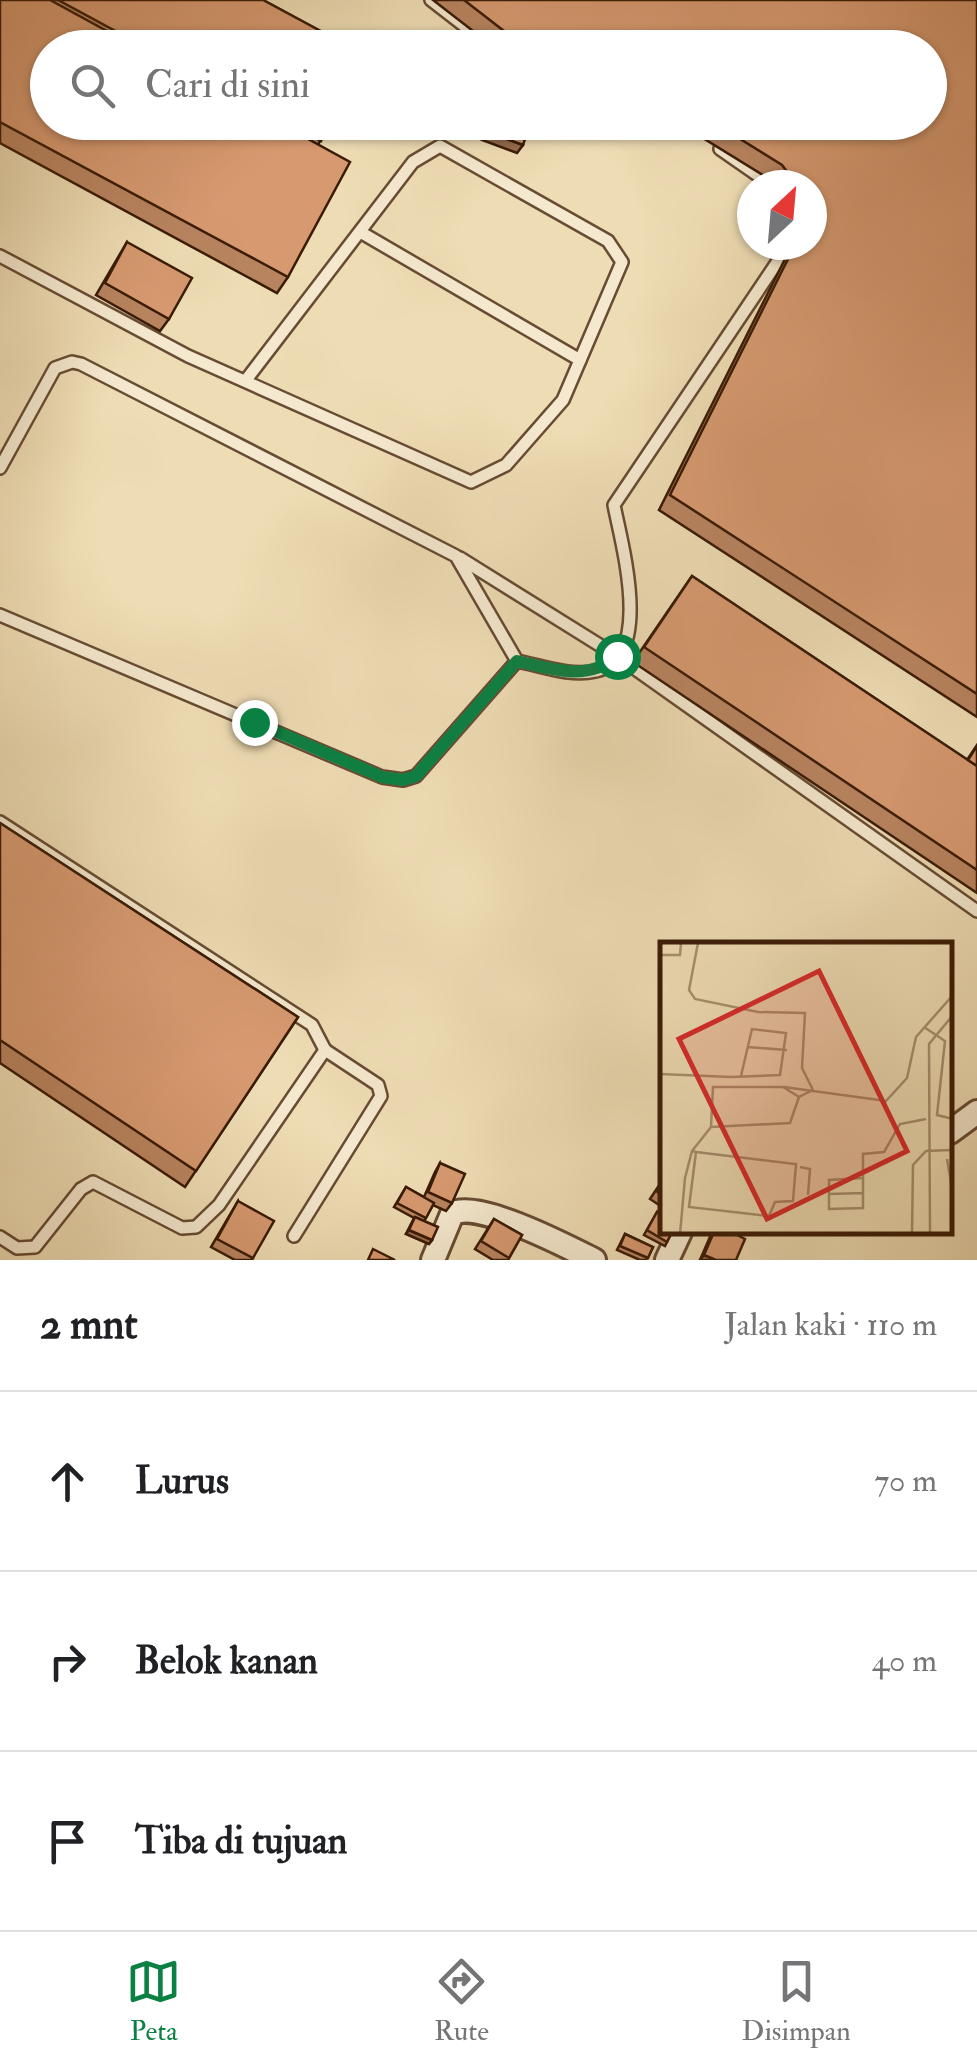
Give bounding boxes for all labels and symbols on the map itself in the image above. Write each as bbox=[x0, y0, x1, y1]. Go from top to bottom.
north arrow bbox=[737, 170, 827, 260]
route start bbox=[595, 634, 641, 680]
route end bbox=[232, 700, 278, 746]
inset map bbox=[660, 942, 952, 1235]

